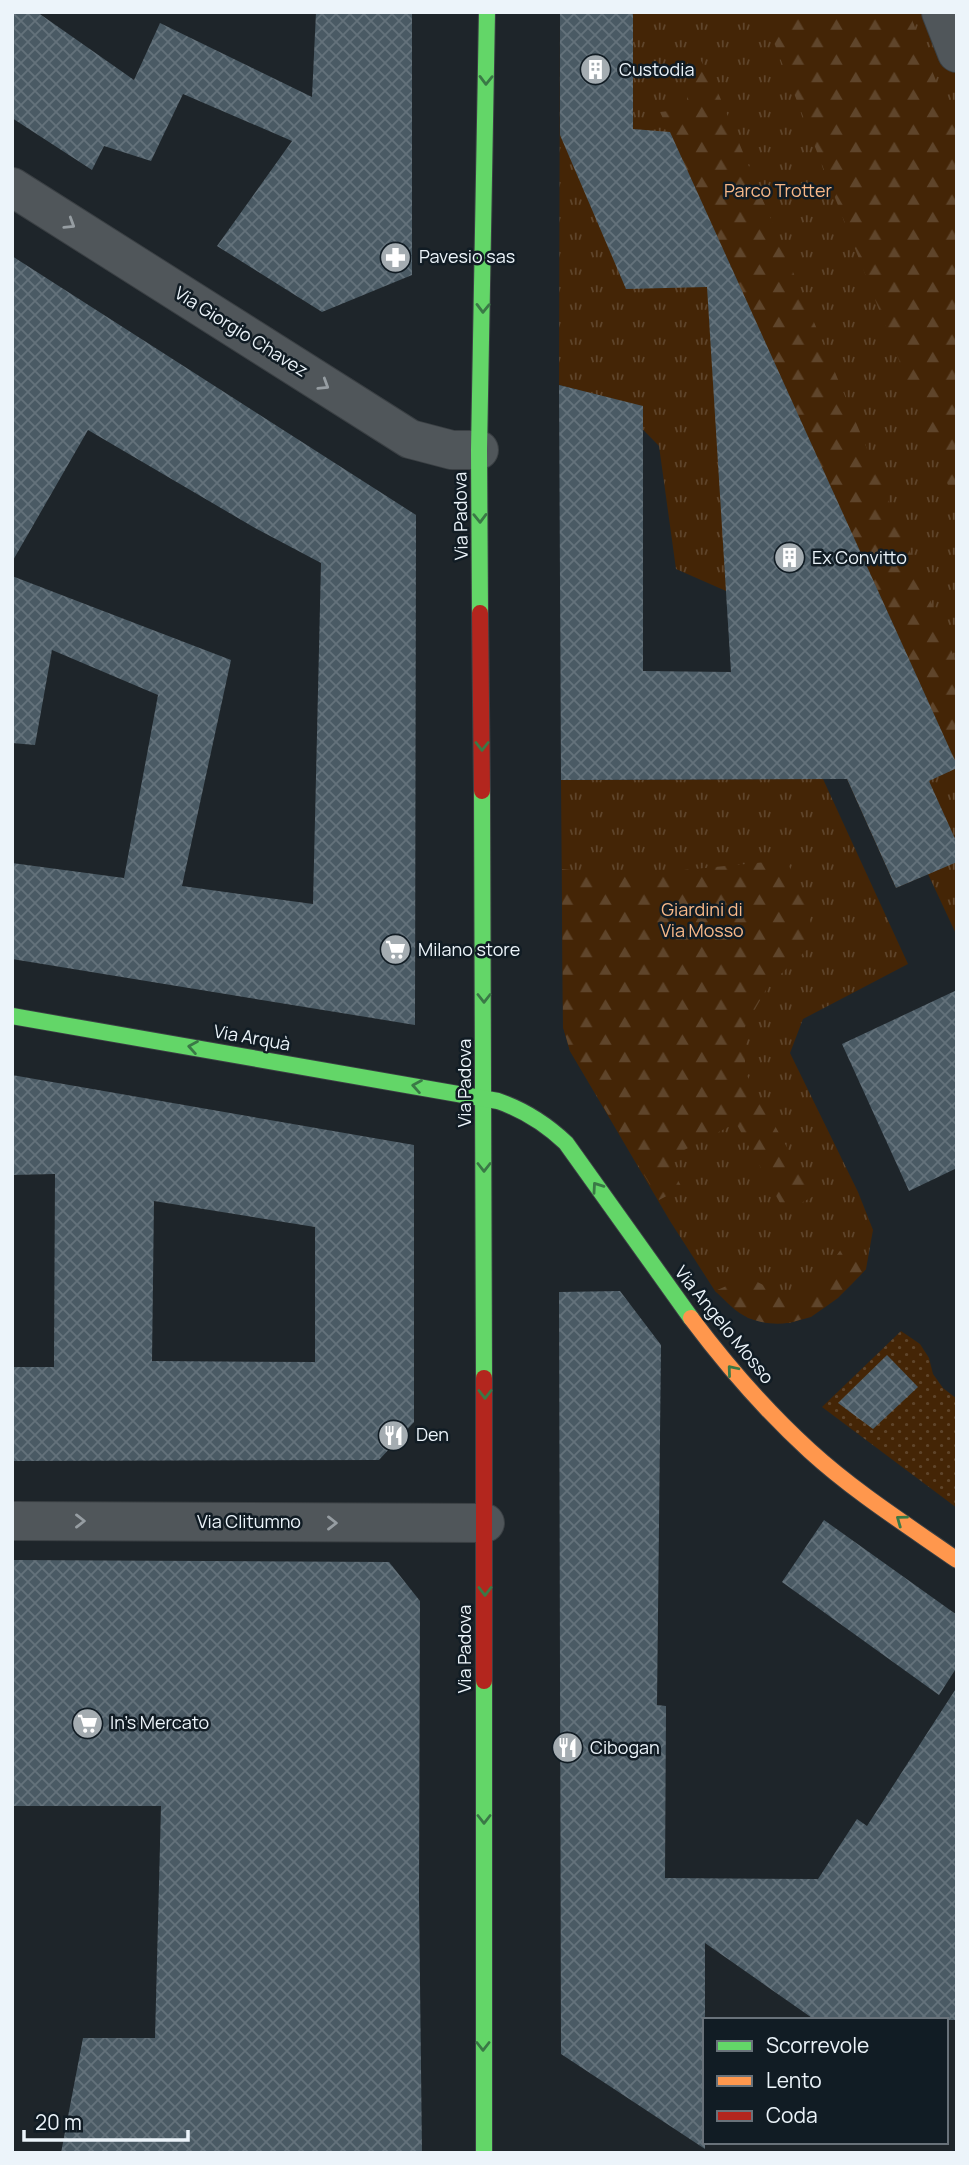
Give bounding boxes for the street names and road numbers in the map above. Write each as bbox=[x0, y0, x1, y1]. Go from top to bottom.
street label: Via Giorgio Chavez bbox=[170, 280, 313, 382]
street label: Via Padova bbox=[447, 472, 473, 560]
street label: Via Arquà bbox=[212, 1018, 292, 1056]
street label: Via Padova bbox=[452, 1039, 476, 1127]
street label: Via Angelo Mosso bbox=[670, 1260, 780, 1388]
street label: Via Clitumno bbox=[197, 1509, 301, 1533]
street label: Via Padova bbox=[452, 1605, 476, 1693]

